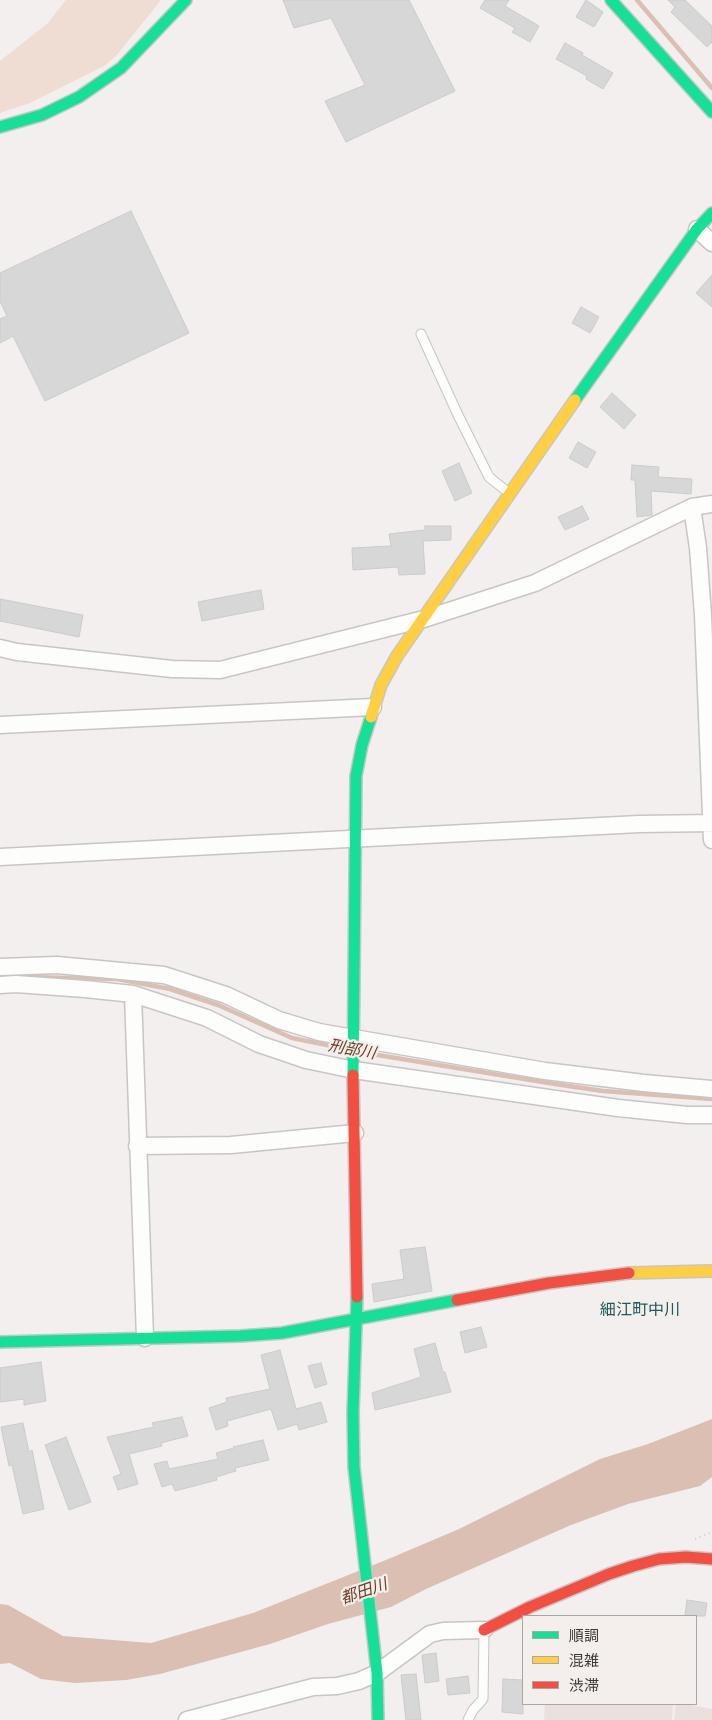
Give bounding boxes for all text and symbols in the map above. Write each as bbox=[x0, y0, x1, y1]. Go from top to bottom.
water label: 刑部川 bbox=[327, 1036, 377, 1064]
district label: 細江町中川 bbox=[600, 1301, 680, 1321]
water label: 都田川 bbox=[338, 1575, 390, 1609]
legend bbox=[522, 1615, 697, 1705]
text: 順調 bbox=[569, 1627, 599, 1644]
text: 混雑 bbox=[569, 1652, 599, 1669]
text: 渋滞 bbox=[569, 1677, 599, 1694]

